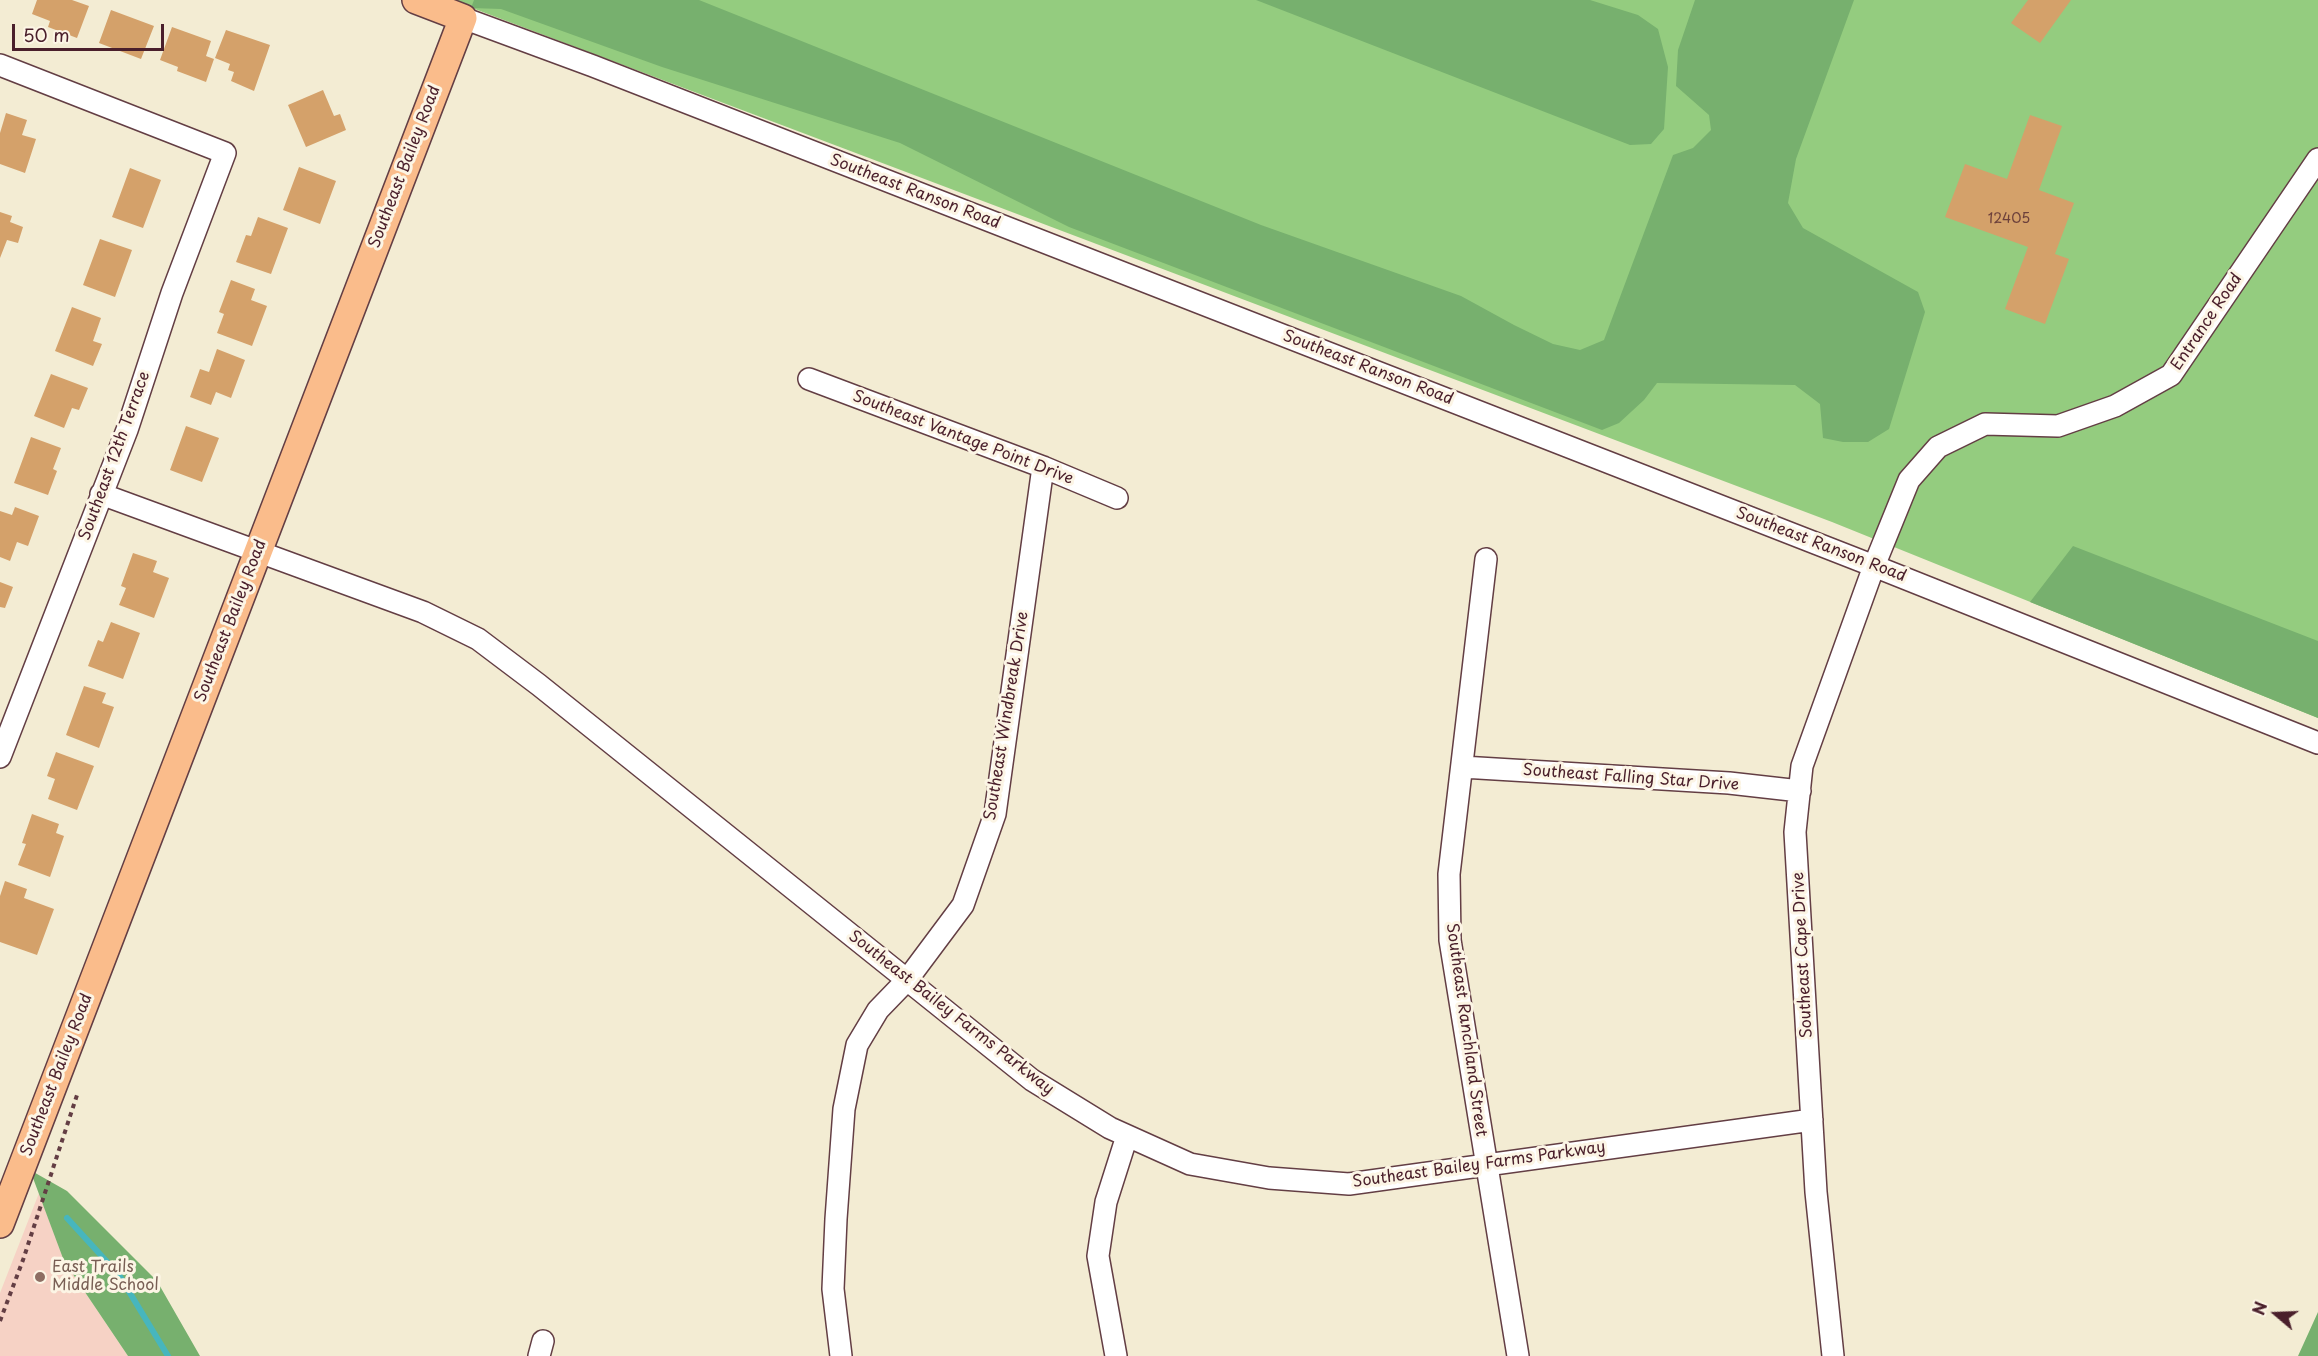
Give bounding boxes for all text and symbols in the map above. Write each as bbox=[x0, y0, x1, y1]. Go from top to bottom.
scale bar bbox=[15, 12, 166, 50]
text: 50 m bbox=[23, 21, 70, 48]
street label: Southeast Bailey Road bbox=[365, 83, 445, 251]
street label: Southeast Ranson Road bbox=[827, 151, 1003, 233]
house number: 12405 bbox=[1988, 211, 2030, 227]
street label: Entrance Road bbox=[2167, 270, 2247, 374]
street label: Southeast Ranson Road bbox=[1280, 327, 1456, 409]
street label: Southeast 12th Terrace bbox=[75, 369, 155, 543]
street label: Southeast Vantage Point Drive bbox=[850, 387, 1076, 489]
street label: Southeast Ranson Road bbox=[1733, 504, 1909, 586]
street label: Southeast Bailey Road bbox=[191, 537, 271, 705]
street label: Southeast Windbreak Drive bbox=[981, 610, 1033, 822]
street label: Southeast Falling Star Drive bbox=[1522, 761, 1740, 795]
street label: Southeast Cape Drive bbox=[1789, 871, 1817, 1039]
street label: Southeast Ranchland Street bbox=[1442, 922, 1490, 1138]
street label: Southeast Bailey Farms Parkway bbox=[845, 927, 1057, 1099]
street label: Southeast Bailey Road bbox=[17, 991, 97, 1159]
street label: Southeast Bailey Farms Parkway bbox=[1351, 1138, 1607, 1192]
place label: East Trails Middle School bbox=[52, 1258, 159, 1296]
marker: East Trails Middle School bbox=[33, 1270, 47, 1284]
north arrow bbox=[2246, 1284, 2306, 1344]
text: N bbox=[2246, 1298, 2272, 1318]

